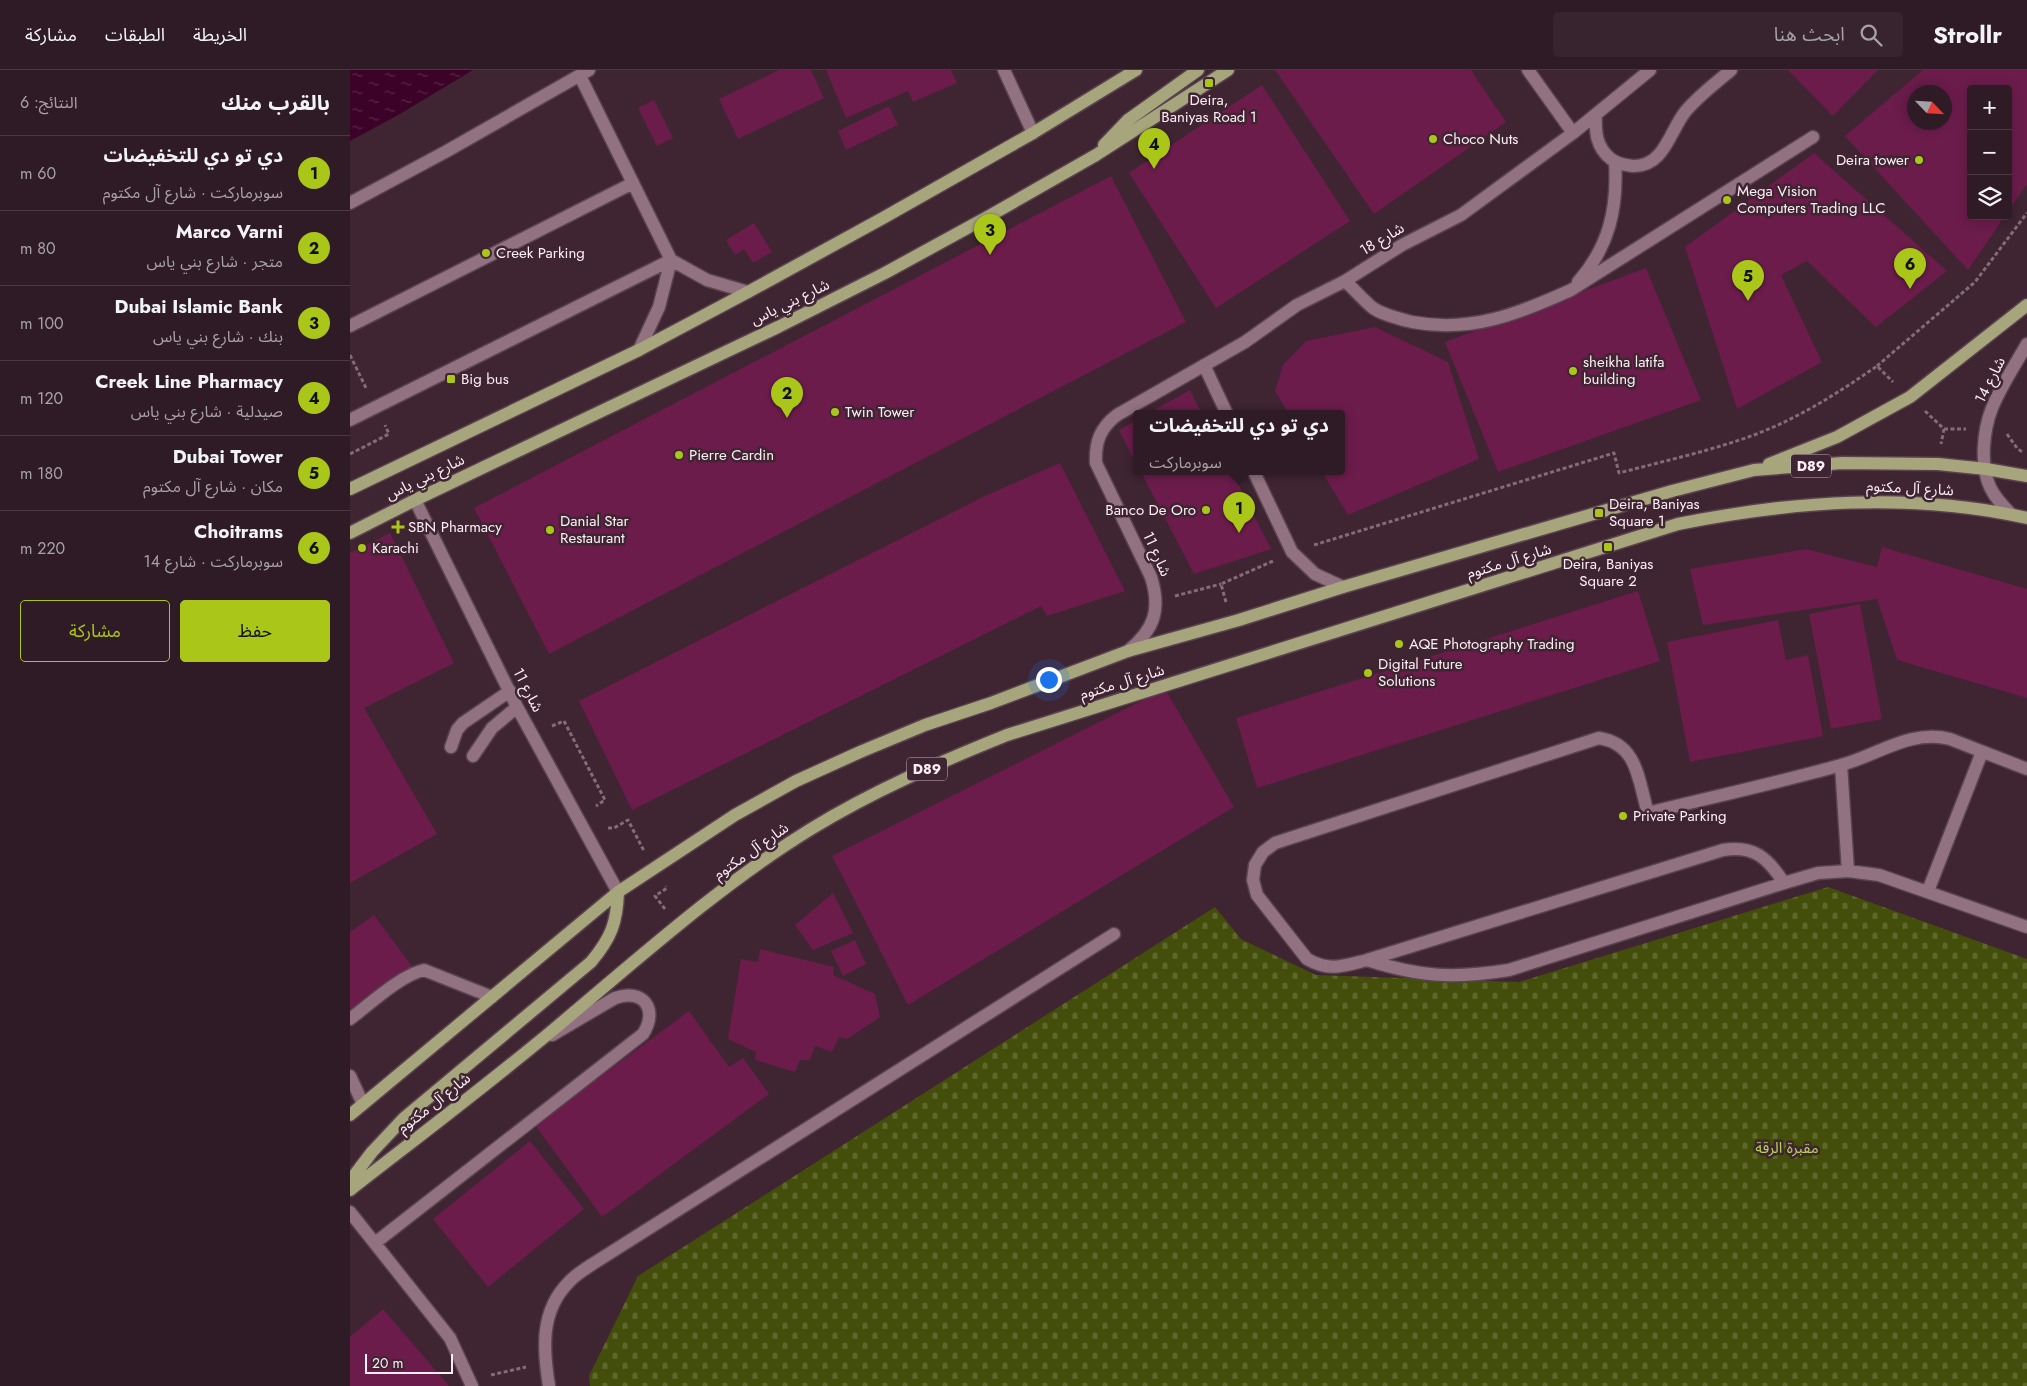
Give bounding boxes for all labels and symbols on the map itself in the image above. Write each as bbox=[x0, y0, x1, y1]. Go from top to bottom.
marker: Deira, Baniyas Road 1 bbox=[1203, 77, 1215, 89]
north arrow bbox=[1907, 85, 1952, 130]
place label: Deira, Baniyas Road 1 bbox=[1161, 89, 1257, 128]
pin: 4 bbox=[1138, 128, 1170, 169]
place label: Choco Nuts bbox=[1443, 128, 1518, 150]
marker: Choco Nuts bbox=[1427, 133, 1439, 145]
place label: Deira tower bbox=[1836, 149, 1910, 171]
marker: Deira tower bbox=[1913, 154, 1925, 166]
place label: Mega Vision Computers Trading LLC bbox=[1737, 180, 1885, 219]
marker: Mega Vision Computers Trading LLC bbox=[1721, 194, 1733, 206]
pin: 3 bbox=[974, 214, 1006, 255]
street label: شارع 18 bbox=[1355, 217, 1409, 262]
place label: Creek Parking bbox=[496, 242, 585, 264]
marker: Creek Parking bbox=[480, 247, 492, 259]
pin: 6 bbox=[1894, 248, 1926, 289]
pin: 5 bbox=[1732, 260, 1764, 301]
street label: شارع بني ياس bbox=[747, 273, 834, 332]
place label: sheikha latifa building bbox=[1583, 351, 1664, 390]
street label: شارع 14 bbox=[1969, 353, 2012, 407]
marker: sheikha latifa building bbox=[1567, 365, 1579, 377]
place label: Big bus bbox=[461, 368, 509, 390]
marker: Big bus bbox=[445, 373, 457, 385]
pin: 2 bbox=[771, 377, 803, 418]
place label: Twin Tower bbox=[845, 401, 915, 423]
marker: Twin Tower bbox=[829, 406, 841, 418]
place label: Pierre Cardin bbox=[689, 444, 774, 466]
street label: شارع بني ياس bbox=[382, 448, 469, 507]
marker: Pierre Cardin bbox=[673, 449, 685, 461]
road number: D89 bbox=[1791, 454, 1831, 478]
street label: شارع آل مكتوم bbox=[1866, 475, 1955, 502]
pin: 1 bbox=[1223, 492, 1255, 533]
place label: Deira, Baniyas Square 1 bbox=[1609, 493, 1700, 532]
place label: Banco De Oro bbox=[1105, 499, 1196, 521]
marker: Banco De Oro bbox=[1200, 504, 1212, 516]
marker: Deira, Baniyas Square 1 bbox=[1593, 507, 1605, 519]
place label: Danial Star Restaurant bbox=[560, 510, 629, 549]
place label: SBN Pharmacy bbox=[408, 516, 502, 538]
marker: SBN Pharmacy bbox=[392, 521, 404, 533]
marker: Danial Star Restaurant bbox=[544, 524, 556, 536]
street label: شارع 11 bbox=[1136, 528, 1177, 581]
place label: Karachi bbox=[372, 537, 419, 559]
street label: شارع آل مكتوم bbox=[1464, 538, 1555, 585]
marker: Deira, Baniyas Square 2 bbox=[1602, 541, 1614, 553]
marker: Karachi bbox=[356, 542, 368, 554]
place label: Deira, Baniyas Square 2 bbox=[1563, 553, 1653, 592]
place label: AQE Photography Trading bbox=[1409, 633, 1575, 655]
marker: AQE Photography Trading bbox=[1393, 638, 1405, 650]
place label: Digital Future Solutions bbox=[1378, 653, 1463, 692]
street label: شارع آل مكتوم bbox=[1077, 659, 1168, 706]
street label: شارع 11 bbox=[507, 664, 549, 717]
your location bbox=[1036, 667, 1062, 693]
marker: Digital Future Solutions bbox=[1362, 667, 1374, 679]
road number: D89 bbox=[907, 758, 947, 781]
place label: Private Parking bbox=[1633, 805, 1727, 827]
marker: Private Parking bbox=[1617, 810, 1629, 822]
street label: شارع آل مكتوم bbox=[709, 817, 794, 886]
street label: شارع آل مكتوم bbox=[393, 1067, 476, 1139]
park label: مقبرة الرقة bbox=[1755, 1137, 1819, 1159]
scale bar bbox=[365, 1351, 452, 1374]

